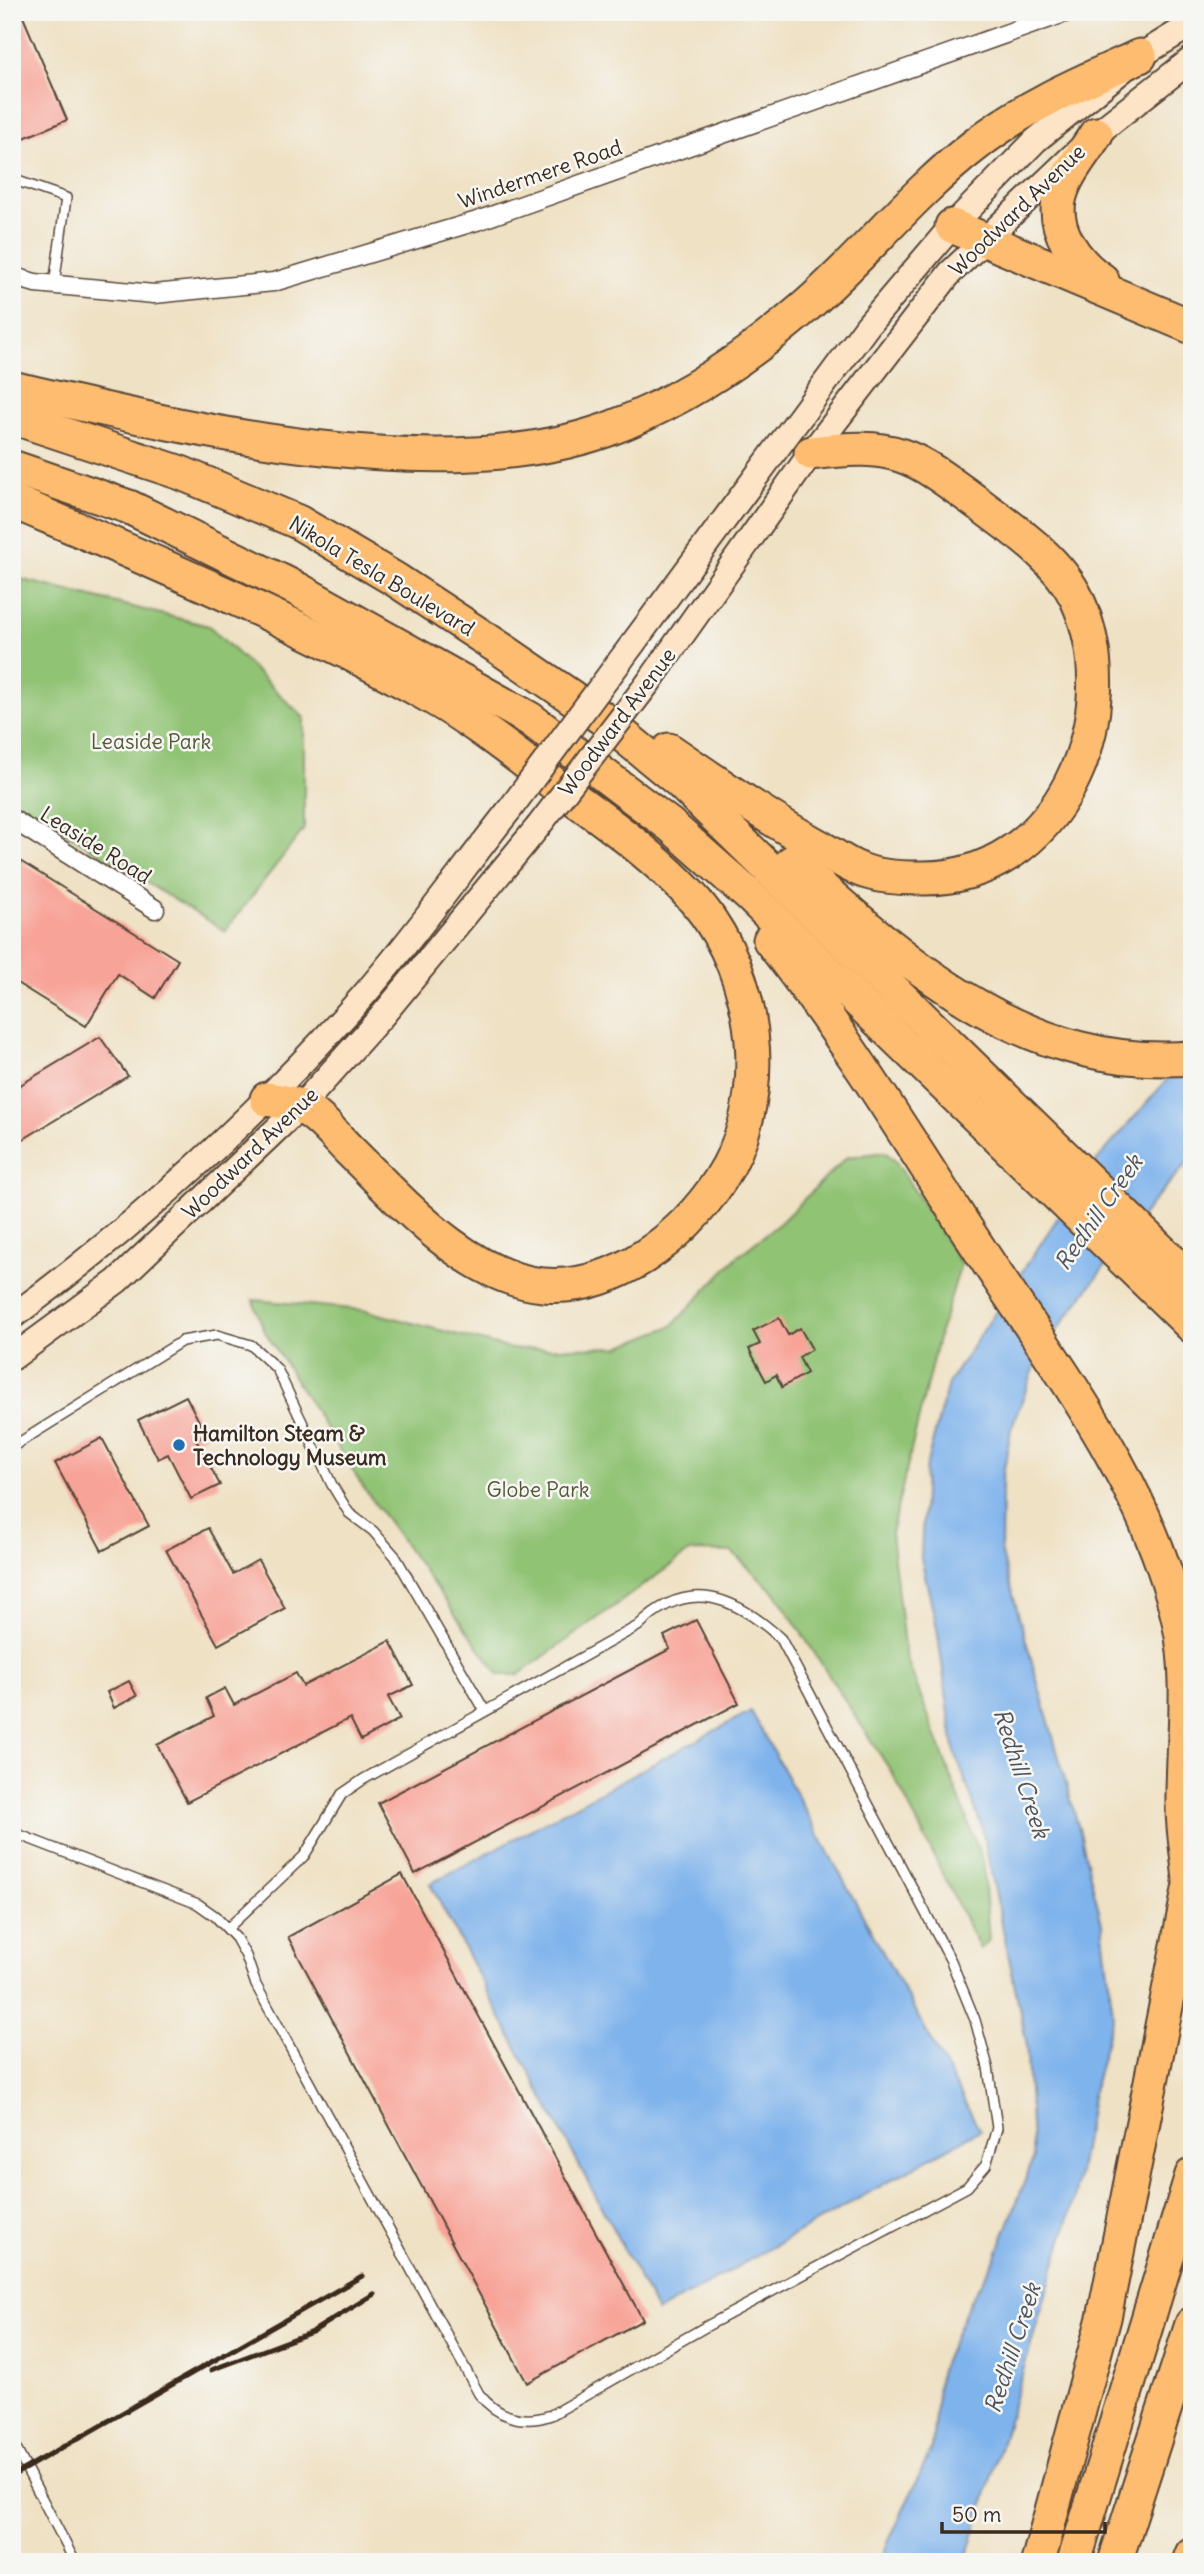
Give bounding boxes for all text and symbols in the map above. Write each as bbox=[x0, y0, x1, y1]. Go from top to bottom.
street label: Windermere Road bbox=[455, 133, 625, 215]
street label: Woodward Avenue bbox=[943, 138, 1091, 282]
street label: Nikola Tesla Boulevard bbox=[284, 510, 480, 642]
street label: Woodward Avenue bbox=[552, 642, 682, 802]
park label: Leaside Park bbox=[91, 728, 211, 755]
street label: Leaside Road bbox=[35, 800, 157, 890]
street label: Woodward Avenue bbox=[176, 1081, 324, 1225]
water label: Redhill Creek bbox=[1048, 1148, 1149, 1275]
place label: Hamilton Steam & Technology Museum bbox=[193, 1420, 387, 1471]
marker: Hamilton Steam & Technology Museum bbox=[171, 1437, 187, 1453]
park label: Globe Park bbox=[487, 1476, 589, 1503]
water label: Redhill Creek bbox=[987, 1705, 1057, 1843]
water label: Redhill Creek bbox=[977, 2278, 1047, 2416]
scale bar bbox=[942, 2490, 1104, 2534]
text: 50 m bbox=[952, 2501, 1001, 2528]

